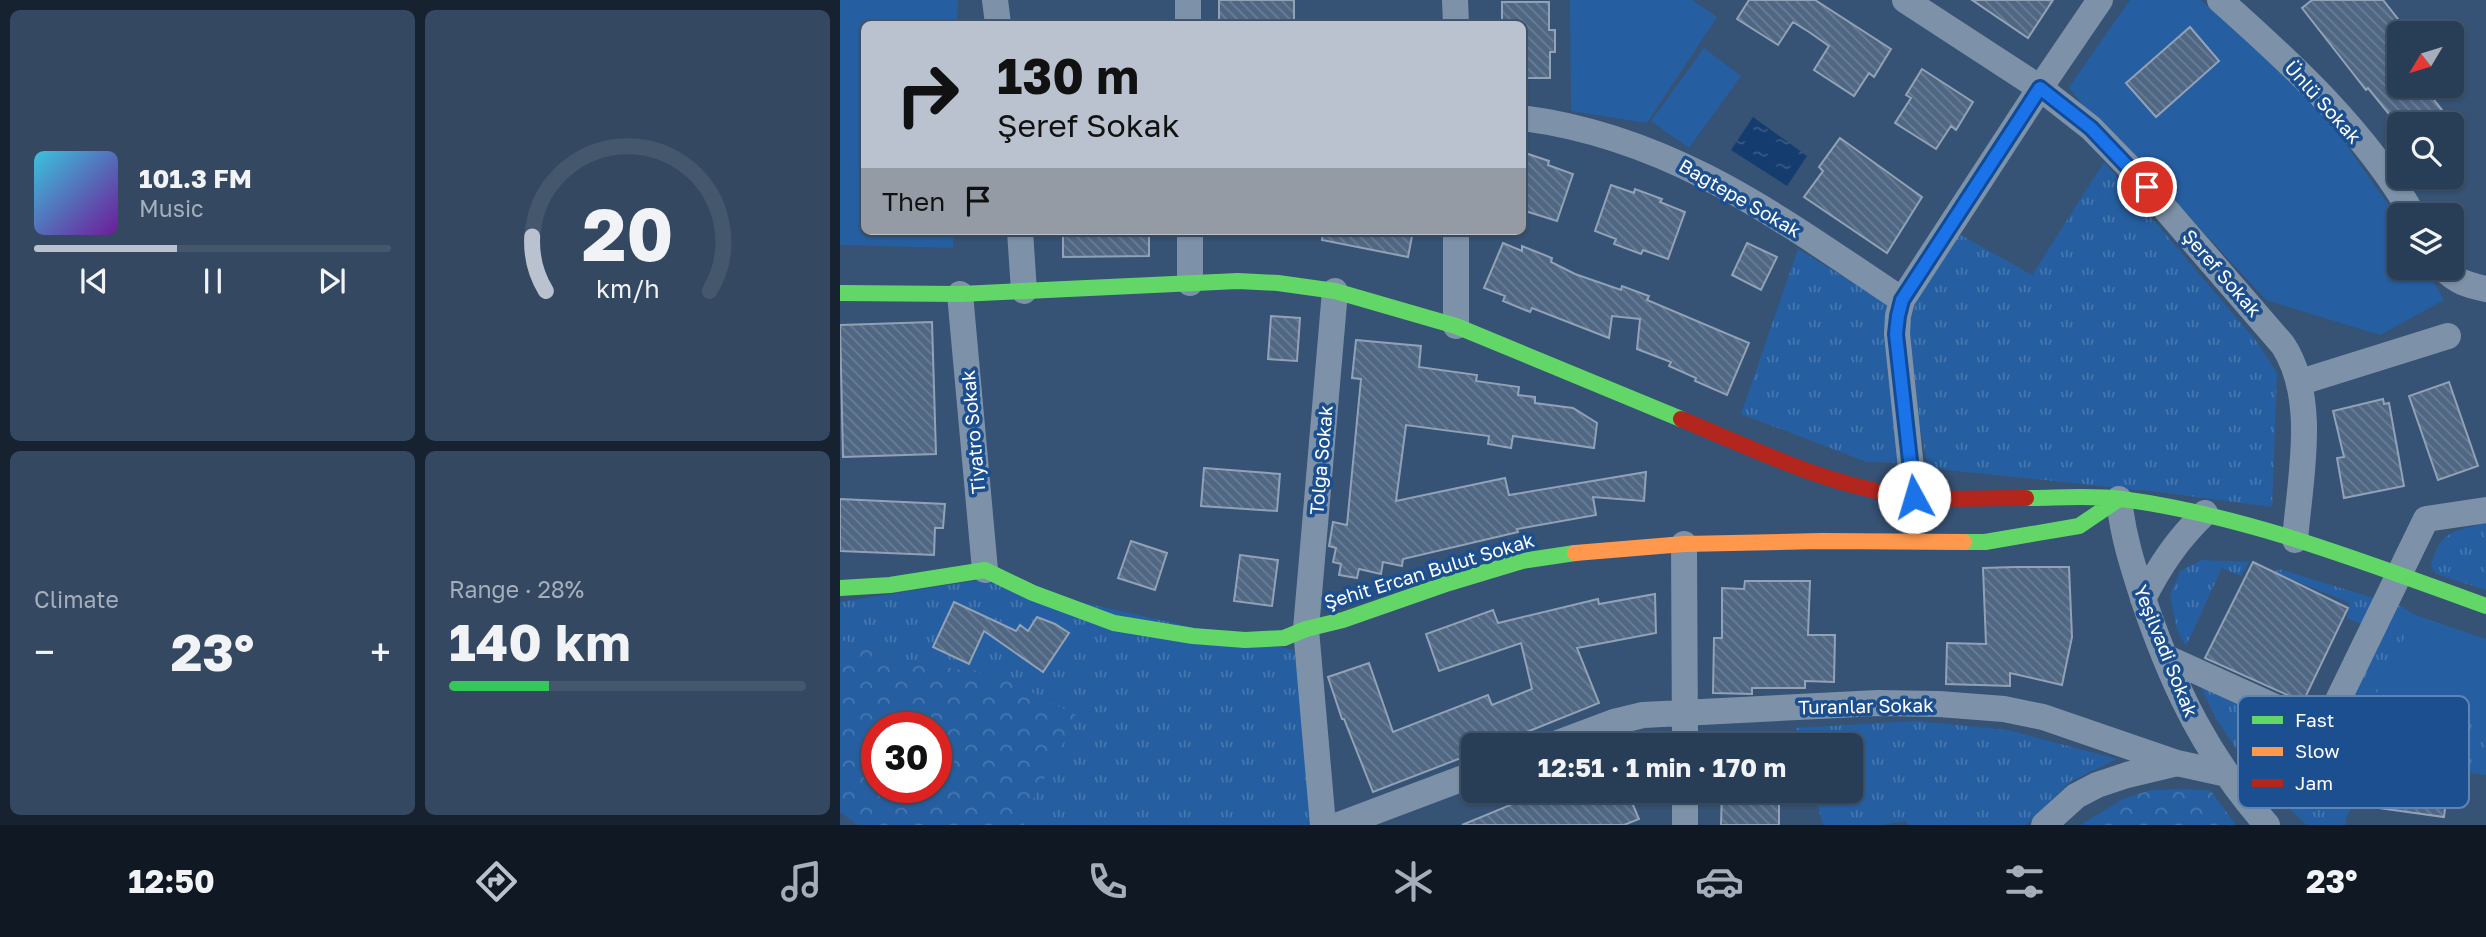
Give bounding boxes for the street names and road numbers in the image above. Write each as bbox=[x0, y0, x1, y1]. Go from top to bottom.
street label: Ünlü Sokak bbox=[2280, 56, 2367, 148]
street label: Bağtepe Sokak bbox=[1675, 153, 1805, 242]
street label: Şeref Sokak bbox=[2178, 224, 2267, 321]
street label: Tiyatro Sokak bbox=[956, 369, 989, 495]
street label: Tolga Sokak bbox=[1304, 404, 1337, 516]
street label: Şehit Ercan Bulut Sokak bbox=[1321, 528, 1537, 613]
street label: Yeşilvadi Sokak bbox=[2129, 581, 2204, 720]
street label: Turanlar Sokak bbox=[1798, 693, 1934, 718]

